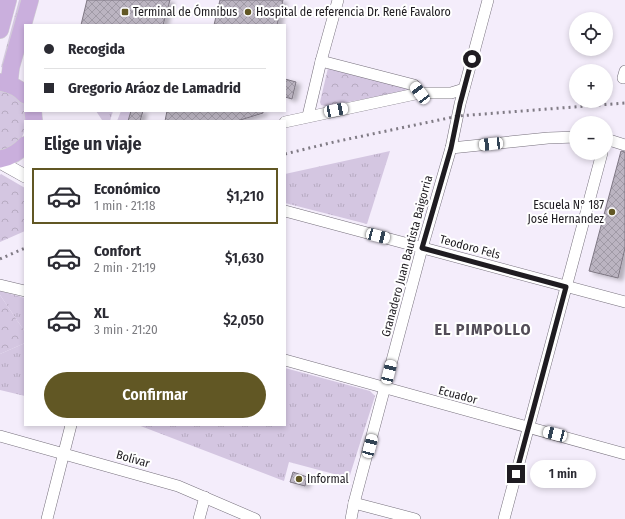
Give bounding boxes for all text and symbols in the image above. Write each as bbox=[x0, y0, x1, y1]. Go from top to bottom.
place label: Terminal de Ómnibus bbox=[133, 4, 237, 19]
place label: Hospital de referencia Dr. René Favaloro bbox=[256, 5, 451, 19]
marker: Terminal de Ómnibus bbox=[120, 7, 130, 17]
marker: Hospital de referencia Dr. René Favaloro bbox=[243, 7, 253, 17]
map controls bbox=[569, 12, 613, 160]
button: locate bbox=[569, 12, 613, 56]
text: Recogida bbox=[68, 40, 125, 58]
route start bbox=[463, 50, 481, 68]
button: + bbox=[569, 64, 613, 108]
text: Gregorio Aráoz de Lamadrid bbox=[68, 79, 241, 97]
car bbox=[408, 80, 432, 106]
car bbox=[323, 102, 349, 118]
button: − bbox=[569, 116, 613, 160]
text: Elige un viaje bbox=[44, 133, 142, 155]
car bbox=[478, 137, 504, 151]
street label: Granadero Juan Bautista Baigorria bbox=[379, 174, 435, 338]
icon: car bbox=[46, 178, 82, 214]
text: Económico bbox=[94, 180, 161, 198]
text: $1,210 bbox=[227, 187, 264, 205]
text: 1 min · 21:18 bbox=[94, 198, 155, 213]
place label: Escuela N° 187 José Hernandez bbox=[528, 198, 604, 226]
marker: Escuela N° 187 José Hernandez bbox=[607, 207, 617, 217]
car bbox=[365, 227, 391, 245]
street label: Teodoro Fels bbox=[438, 232, 502, 262]
icon: car bbox=[46, 240, 82, 276]
text: Confort bbox=[94, 242, 141, 260]
text: $1,630 bbox=[225, 249, 264, 267]
text: 2 min · 21:19 bbox=[94, 260, 156, 275]
icon: car bbox=[46, 302, 82, 338]
text: XL bbox=[94, 304, 109, 322]
text: $2,050 bbox=[223, 311, 264, 329]
district label: EL PIMPOLLO bbox=[435, 320, 531, 339]
text: 3 min · 21:20 bbox=[94, 322, 158, 337]
car bbox=[380, 359, 398, 385]
button: Confirmar bbox=[44, 372, 266, 418]
street label: Ecuador bbox=[437, 383, 480, 407]
car bbox=[542, 425, 568, 443]
car bbox=[361, 433, 379, 459]
street label: Bolívar bbox=[115, 448, 152, 471]
callout: 1 min bbox=[530, 460, 596, 488]
route end bbox=[507, 465, 525, 483]
text: 1 min bbox=[549, 466, 577, 481]
place label: Informal bbox=[307, 472, 349, 486]
marker: Informal bbox=[294, 474, 304, 484]

